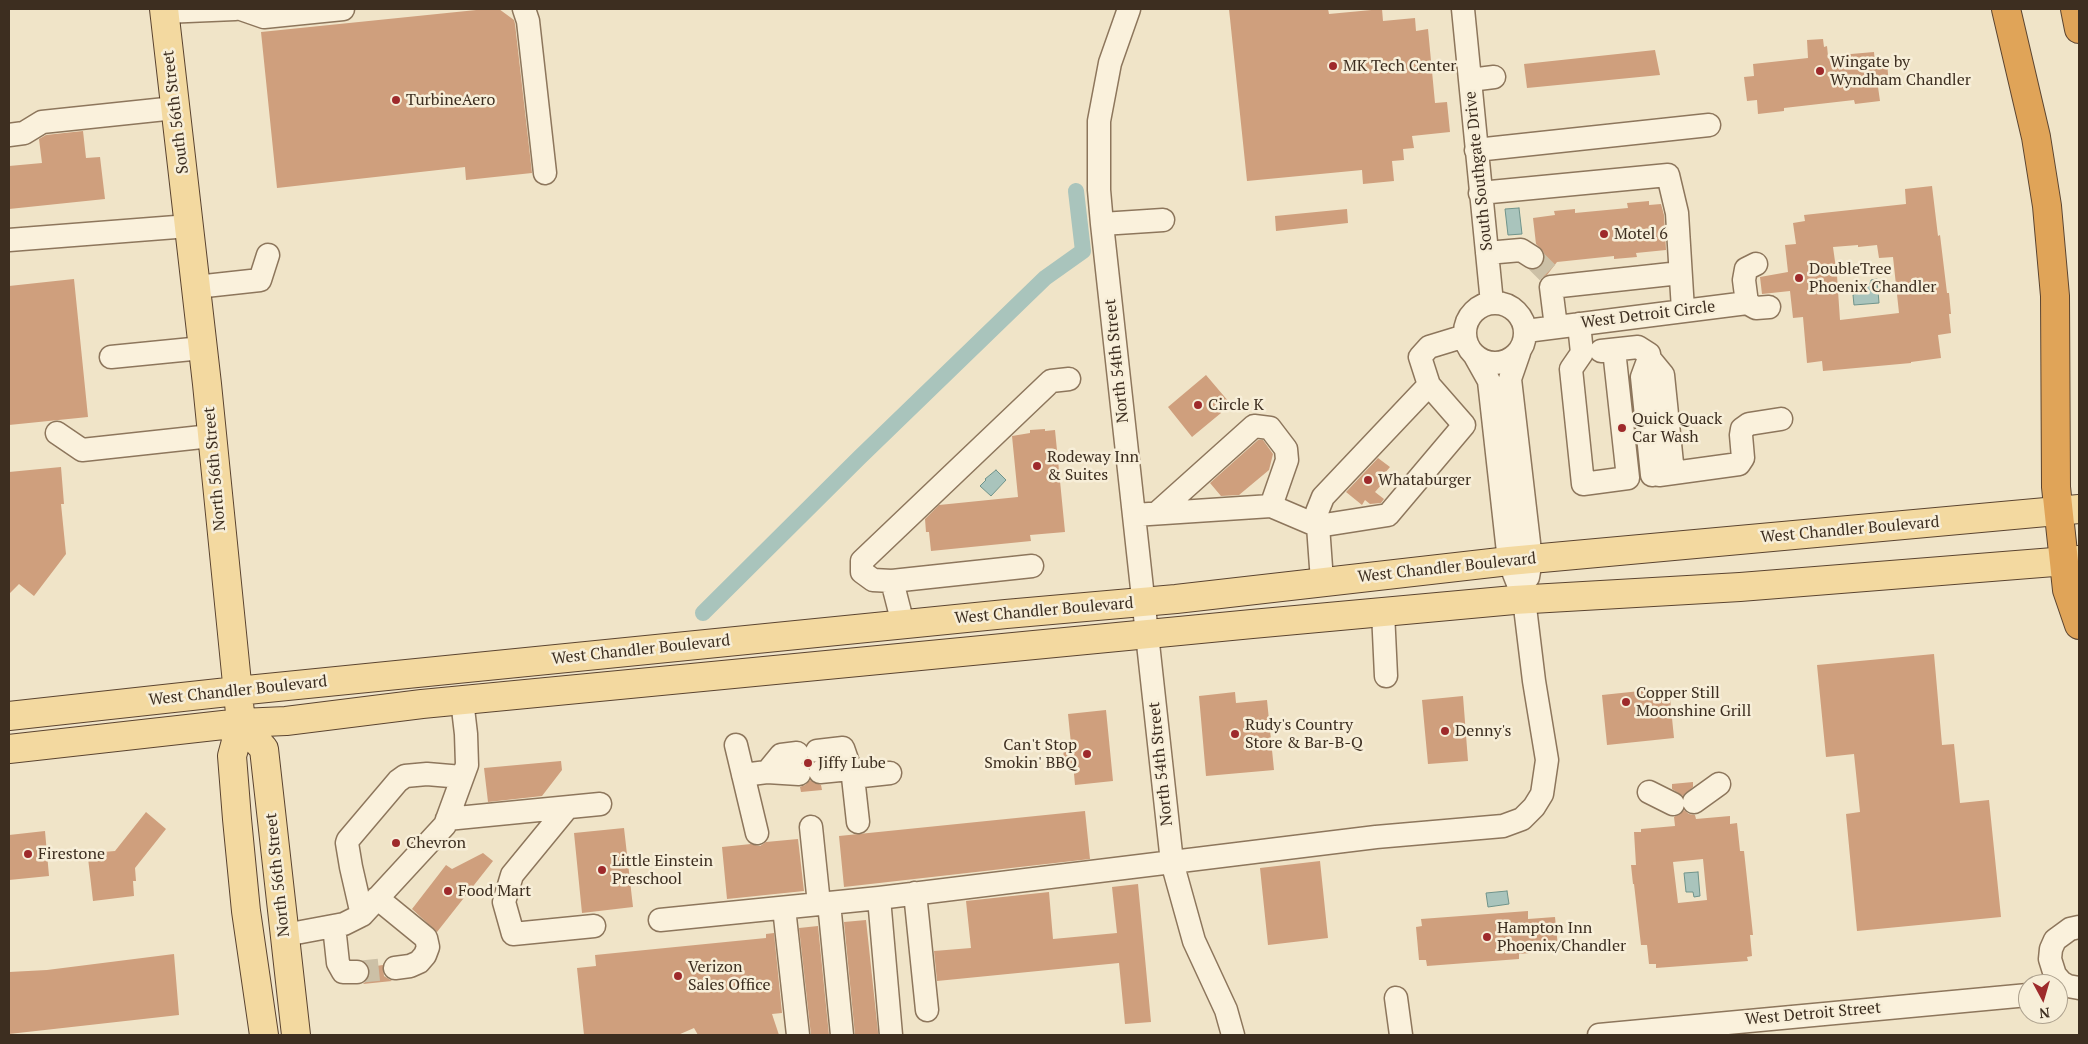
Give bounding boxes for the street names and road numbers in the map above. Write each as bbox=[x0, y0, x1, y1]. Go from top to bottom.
street label: South 56th Street bbox=[159, 49, 193, 175]
street label: South Southgate Drive bbox=[1461, 90, 1497, 252]
street label: West Detroit Circle bbox=[1580, 297, 1716, 333]
street label: North 54th Street bbox=[1101, 298, 1133, 424]
street label: North 56th Street bbox=[200, 406, 230, 532]
street label: West Chandler Boulevard bbox=[1760, 513, 1940, 547]
street label: West Chandler Boulevard bbox=[1357, 549, 1537, 587]
street label: West Chandler Boulevard bbox=[954, 594, 1134, 628]
street label: West Chandler Boulevard bbox=[551, 631, 731, 669]
street label: West Chandler Boulevard bbox=[148, 672, 328, 710]
street label: North 54th Street bbox=[1145, 701, 1177, 827]
street label: North 56th Street bbox=[262, 812, 294, 938]
street label: West Detroit Street bbox=[1744, 998, 1882, 1030]

